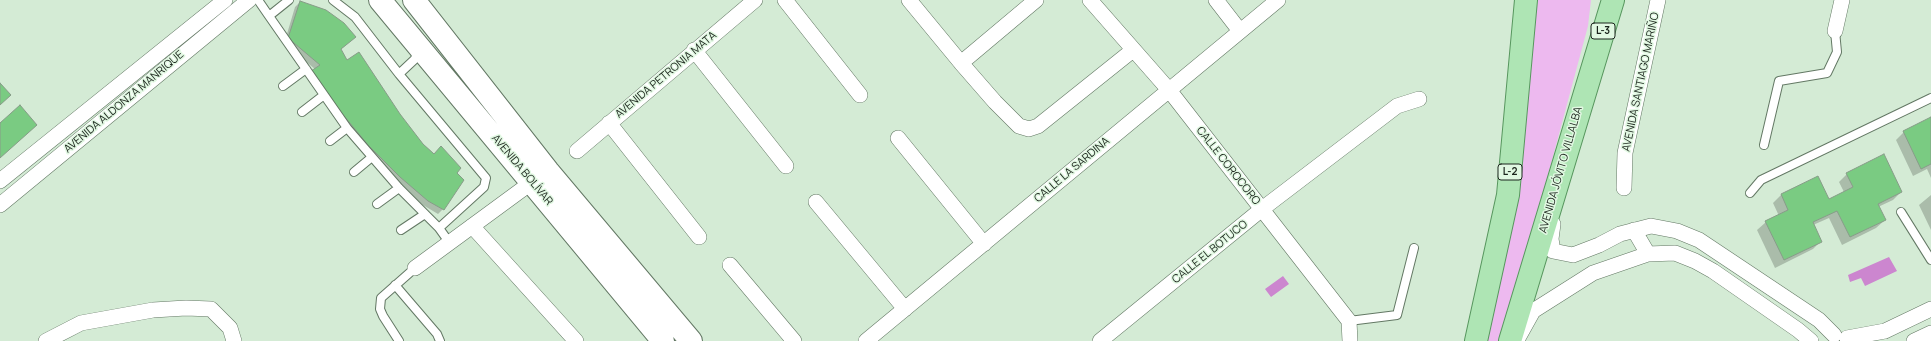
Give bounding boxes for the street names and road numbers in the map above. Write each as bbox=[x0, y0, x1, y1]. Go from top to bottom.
street label: AVENIDA SANTIAGO MARIÑO bbox=[1620, 11, 1662, 153]
road number: L-3 bbox=[1591, 23, 1615, 39]
street label: AVENIDA PETRONIA MATA bbox=[613, 29, 719, 121]
street label: AVENIDA ALDONZA MANRIQUE bbox=[61, 48, 187, 156]
street label: AVENIDA JÓVITO VILLALBA bbox=[1537, 105, 1585, 235]
street label: CALLE COROCORO bbox=[1193, 124, 1263, 208]
street label: AVENIDA BOLÍVAR bbox=[489, 132, 555, 208]
street label: CALLE LA SARDINA bbox=[1032, 135, 1112, 205]
road number: L-2 bbox=[1498, 164, 1522, 180]
street label: CALLE EL BOTUCO bbox=[1170, 218, 1250, 286]

